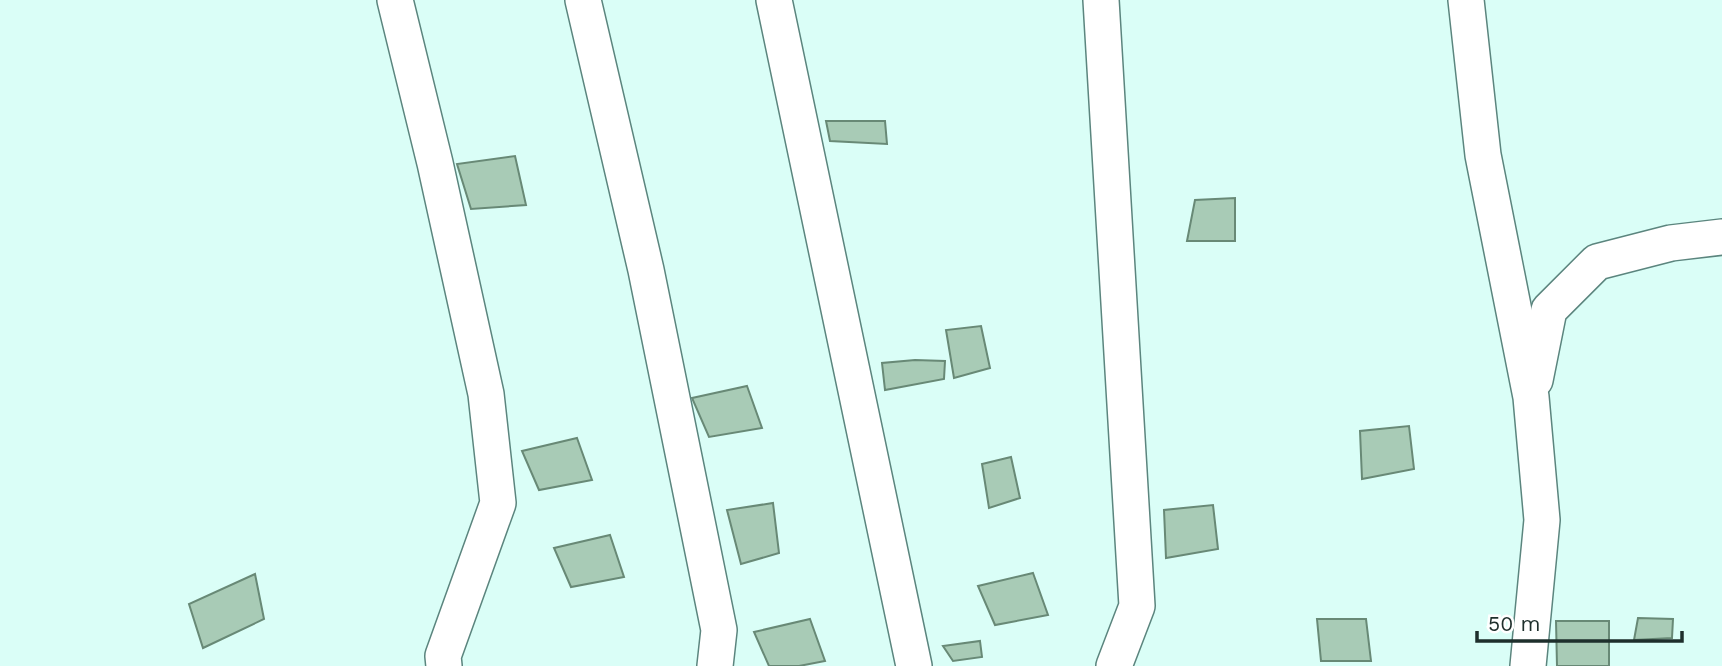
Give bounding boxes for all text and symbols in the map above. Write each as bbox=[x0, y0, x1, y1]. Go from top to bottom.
scale bar bbox=[1477, 600, 1682, 644]
text: 50 m bbox=[1488, 611, 1540, 636]

